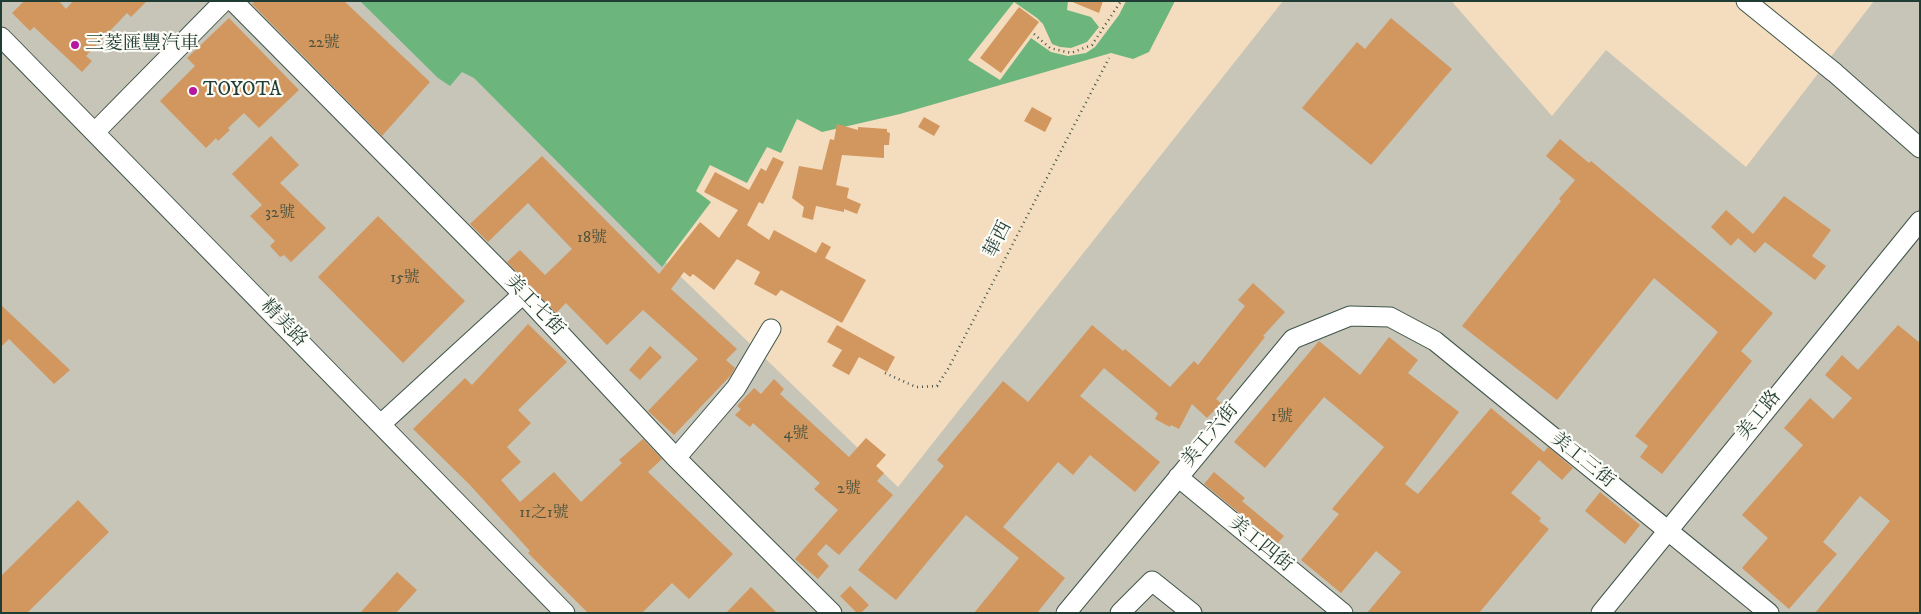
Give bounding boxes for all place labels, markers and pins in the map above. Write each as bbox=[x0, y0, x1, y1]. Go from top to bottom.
place label: 三菱匯豐汽車 bbox=[85, 34, 199, 56]
marker: 三菱匯豐汽車 bbox=[69, 39, 81, 51]
place label: TOYOTA bbox=[203, 80, 281, 102]
marker: TOYOTA bbox=[187, 85, 199, 97]

